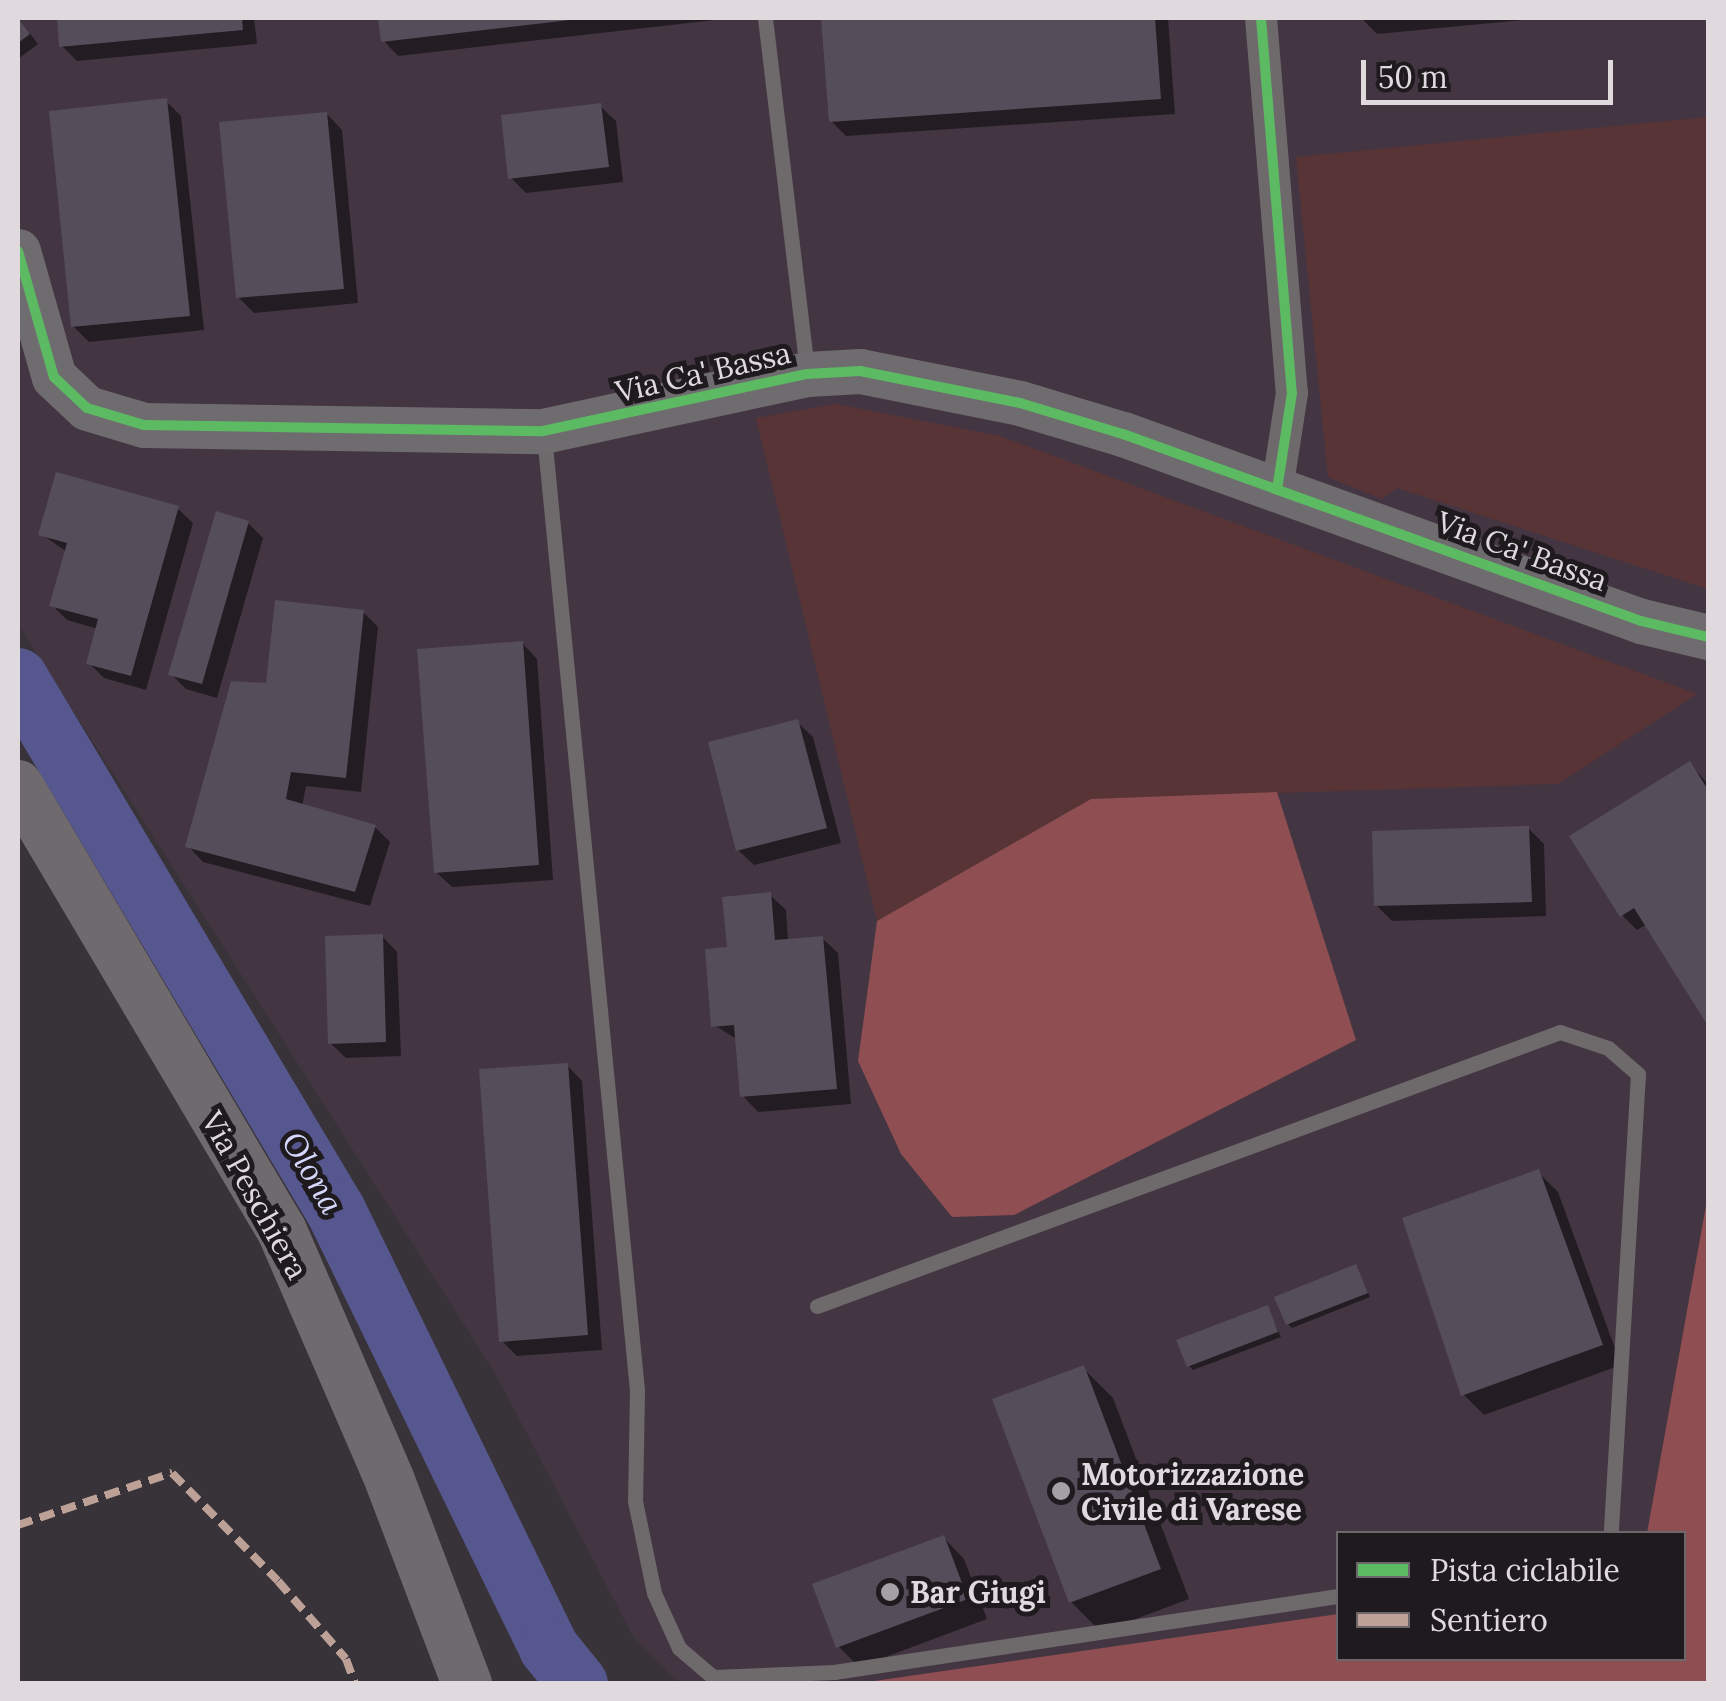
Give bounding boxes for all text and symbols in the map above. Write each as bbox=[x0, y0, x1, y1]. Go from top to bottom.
scale bar bbox=[1366, 40, 1618, 102]
text: 50 m bbox=[1378, 58, 1448, 96]
street label: Via Ca' Bassa bbox=[612, 334, 794, 410]
street label: Via Ca' Bassa bbox=[1432, 504, 1612, 598]
street label: Via Peschiera bbox=[194, 1105, 316, 1285]
water label: Olona bbox=[273, 1125, 351, 1221]
place label: Motorizzazione Civile di Varese bbox=[1081, 1456, 1304, 1526]
marker: Motorizzazione Civile di Varese bbox=[1050, 1480, 1072, 1502]
legend bbox=[1336, 1531, 1686, 1661]
text: Pista ciclabile bbox=[1430, 1551, 1620, 1589]
place label: Bar Giugi bbox=[910, 1574, 1046, 1610]
marker: Bar Giugi bbox=[879, 1581, 901, 1603]
text: Sentiero bbox=[1430, 1601, 1548, 1639]

